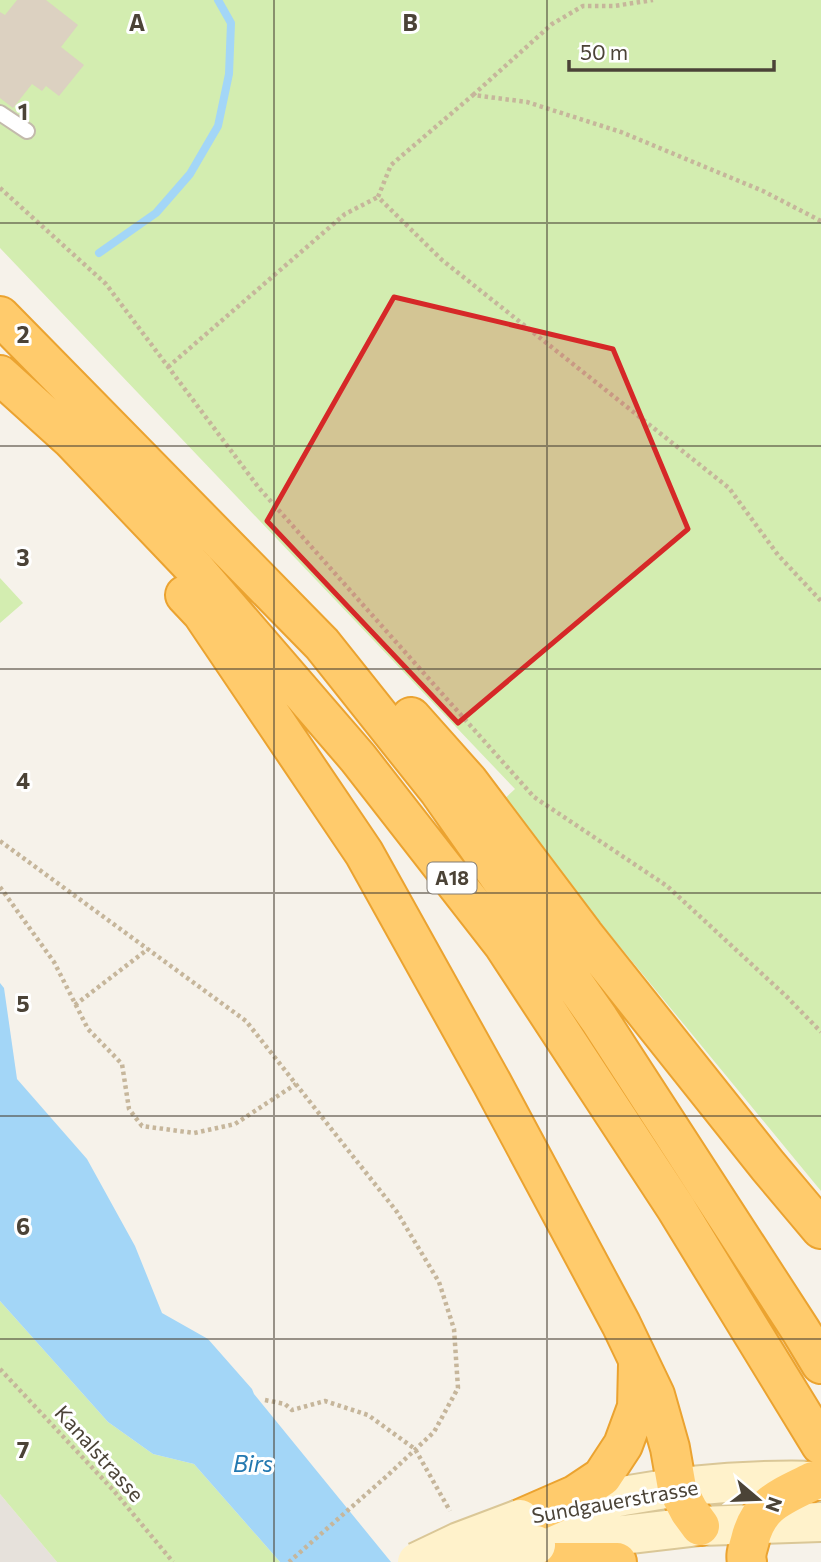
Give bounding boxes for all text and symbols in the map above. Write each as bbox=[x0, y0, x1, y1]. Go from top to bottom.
text: A bbox=[129, 8, 146, 36]
text: B bbox=[402, 8, 418, 36]
scale bar bbox=[569, 28, 774, 72]
text: 50 m bbox=[580, 39, 628, 64]
text: 1 bbox=[18, 97, 28, 125]
text: 2 bbox=[16, 320, 30, 348]
text: 3 bbox=[16, 543, 30, 571]
text: 4 bbox=[16, 766, 30, 794]
road number: A18 bbox=[428, 862, 476, 894]
text: 5 bbox=[16, 989, 30, 1017]
text: 6 bbox=[16, 1212, 30, 1240]
street label: Kanalstrasse bbox=[50, 1400, 150, 1506]
text: 7 bbox=[17, 1435, 29, 1463]
water label: Birs bbox=[233, 1449, 273, 1477]
north arrow bbox=[723, 1464, 793, 1534]
street label: Sundgauerstrasse bbox=[530, 1474, 700, 1527]
text: N bbox=[761, 1494, 788, 1515]

